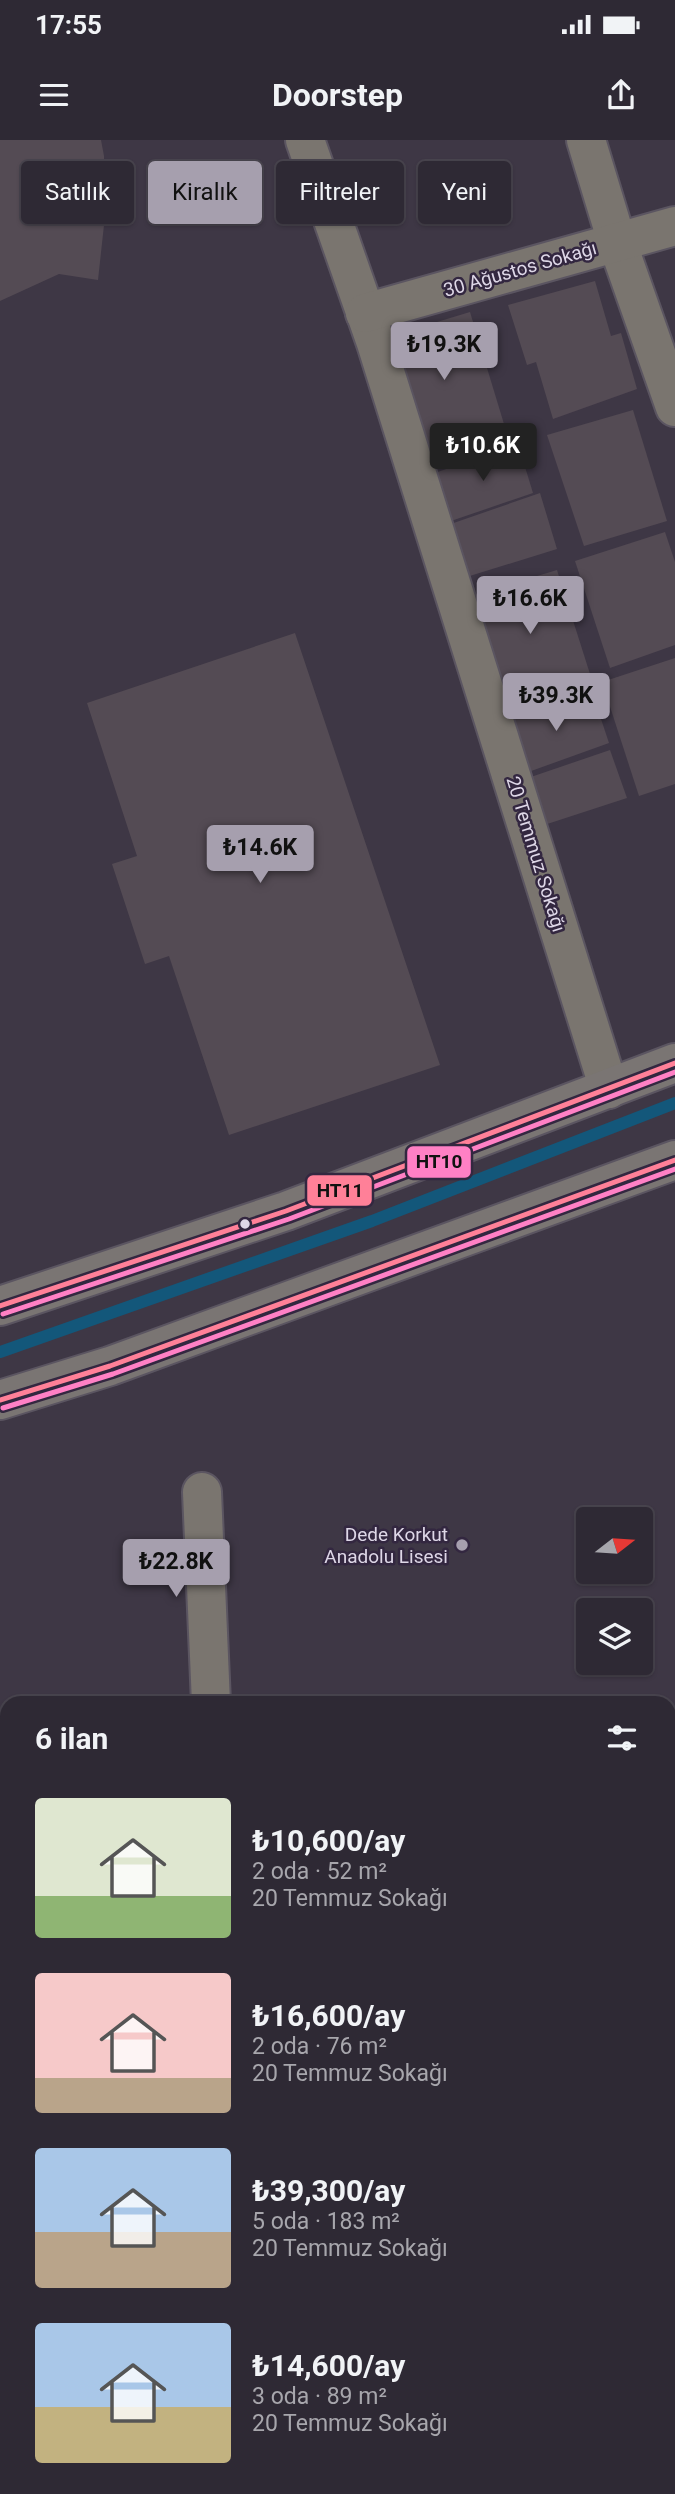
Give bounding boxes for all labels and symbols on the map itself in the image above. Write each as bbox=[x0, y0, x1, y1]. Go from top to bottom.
street label: 30 Ağustos Sokağı bbox=[441, 236, 599, 302]
pin: ₺19.3K bbox=[387, 322, 501, 382]
pin: ₺10.6K bbox=[426, 424, 540, 483]
pin: ₺16.6K bbox=[473, 576, 587, 636]
pin: ₺39.3K bbox=[499, 674, 613, 733]
street label: 20 Temmuz Sokağı bbox=[501, 773, 571, 935]
pin: ₺14.6K bbox=[203, 826, 317, 885]
line badge: HT10 bbox=[406, 1145, 472, 1179]
text: HT10 bbox=[416, 1150, 462, 1173]
line badge: HT11 bbox=[306, 1174, 373, 1207]
text: HT11 bbox=[317, 1179, 363, 1202]
unlabelled marker bbox=[238, 1217, 252, 1231]
north arrow bbox=[576, 1507, 653, 1584]
place label: Dede Korkut Anadolu Lisesi bbox=[324, 1523, 448, 1568]
marker: Dede Korkut Anadolu Lisesi bbox=[454, 1537, 470, 1553]
pin: ₺22.8K bbox=[119, 1540, 233, 1599]

